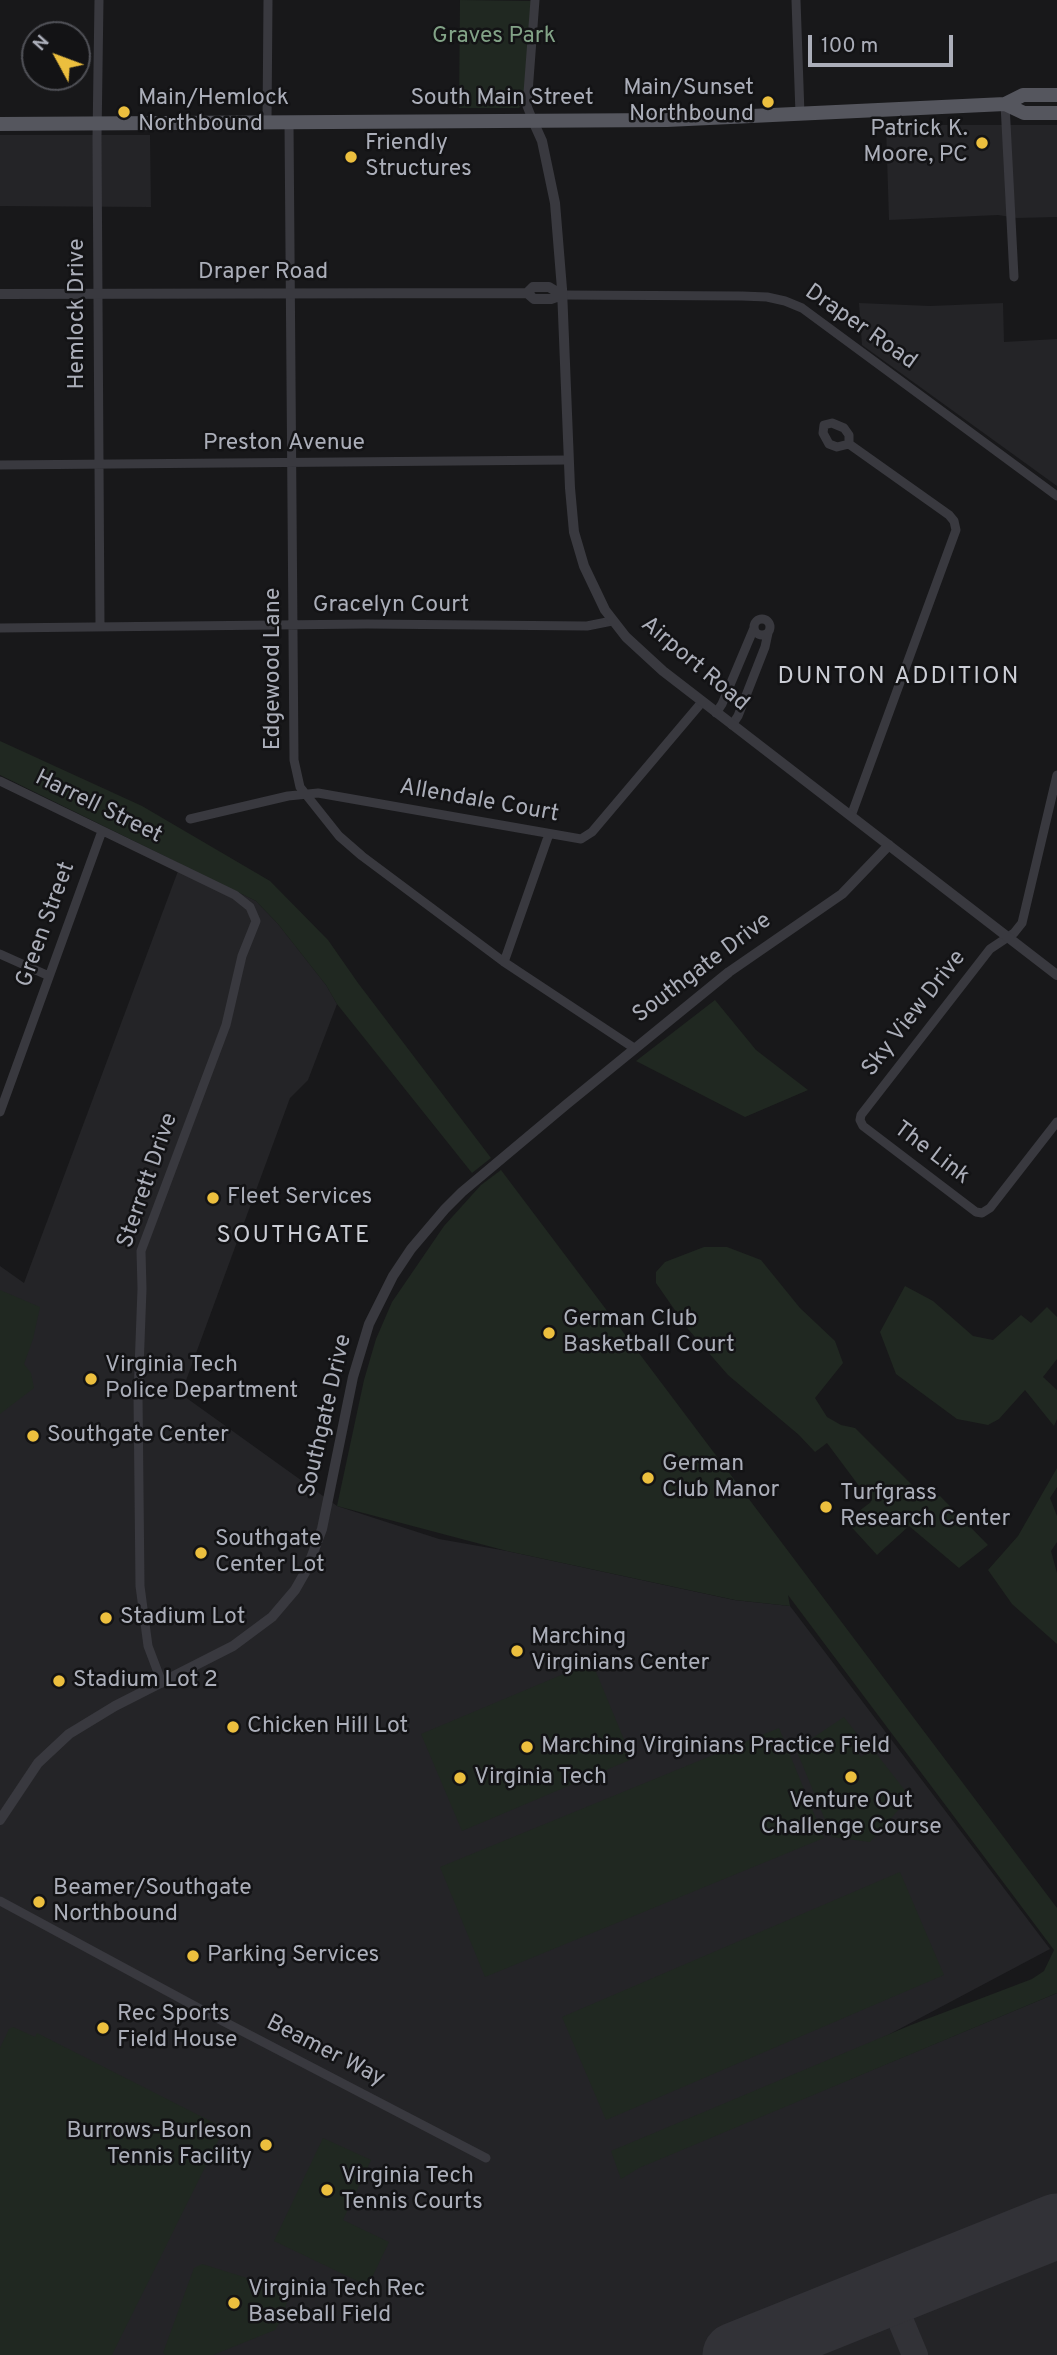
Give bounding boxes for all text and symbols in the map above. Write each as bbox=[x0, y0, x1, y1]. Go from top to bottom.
north arrow bbox=[21, 21, 91, 91]
scale bar bbox=[812, 21, 957, 65]
park label: Graves Park bbox=[432, 23, 556, 51]
text: N bbox=[28, 31, 55, 57]
text: 100 m bbox=[821, 33, 878, 60]
place label: Main/Sunset Northbound bbox=[623, 75, 754, 129]
place label: Main/Hemlock Northbound bbox=[138, 85, 289, 139]
street label: South Main Street bbox=[410, 85, 594, 113]
marker: Main/Sunset Northbound bbox=[760, 94, 776, 110]
marker: Main/Hemlock Northbound bbox=[116, 104, 132, 120]
place label: Patrick K. Moore, PC bbox=[863, 116, 968, 170]
place label: Friendly Structures bbox=[365, 130, 472, 184]
marker: Patrick K. Moore, PC bbox=[974, 135, 990, 151]
marker: Friendly Structures bbox=[343, 149, 359, 165]
street label: Hemlock Drive bbox=[64, 238, 92, 390]
street label: Draper Road bbox=[198, 259, 328, 287]
street label: Draper Road bbox=[799, 279, 921, 377]
street label: Preston Avenue bbox=[203, 430, 365, 458]
street label: Edgewood Lane bbox=[260, 588, 288, 750]
street label: Gracelyn Court bbox=[313, 592, 469, 620]
street label: Airport Road bbox=[634, 612, 754, 718]
district label: DUNTON ADDITION bbox=[779, 664, 1019, 692]
street label: Harrell Street bbox=[30, 765, 166, 851]
street label: Allendale Court bbox=[397, 774, 561, 830]
street label: Green Street bbox=[12, 859, 82, 991]
street label: Southgate Drive bbox=[628, 908, 778, 1030]
street label: Sky View Drive bbox=[857, 945, 973, 1083]
street label: Sterrett Drive bbox=[113, 1110, 185, 1252]
street label: The Link bbox=[887, 1116, 975, 1192]
place label: Fleet Services bbox=[227, 1184, 372, 1212]
marker: Fleet Services bbox=[205, 1190, 221, 1206]
district label: SOUTHGATE bbox=[218, 1223, 370, 1251]
place label: German Club Basketball Court bbox=[563, 1306, 735, 1360]
marker: German Club Basketball Court bbox=[541, 1325, 557, 1341]
street label: Southgate Drive bbox=[295, 1332, 359, 1500]
place label: Virginia Tech Police Department bbox=[105, 1352, 298, 1406]
marker: Virginia Tech Police Department bbox=[83, 1371, 99, 1387]
place label: Southgate Center bbox=[47, 1422, 229, 1450]
marker: Southgate Center bbox=[25, 1428, 41, 1444]
place label: German Club Manor bbox=[662, 1451, 779, 1505]
marker: German Club Manor bbox=[640, 1470, 656, 1486]
place label: Turfgrass Research Center bbox=[840, 1480, 1011, 1534]
marker: Turfgrass Research Center bbox=[818, 1499, 834, 1515]
place label: Southgate Center Lot bbox=[215, 1526, 325, 1580]
marker: Southgate Center Lot bbox=[193, 1545, 209, 1561]
place label: Stadium Lot bbox=[120, 1604, 245, 1632]
marker: Stadium Lot bbox=[98, 1610, 114, 1626]
place label: Marching Virginians Center bbox=[531, 1624, 710, 1678]
marker: Marching Virginians Center bbox=[509, 1643, 525, 1659]
place label: Stadium Lot 2 bbox=[73, 1667, 218, 1695]
marker: Stadium Lot 2 bbox=[51, 1673, 67, 1689]
place label: Chicken Hill Lot bbox=[247, 1713, 408, 1741]
marker: Chicken Hill Lot bbox=[225, 1719, 241, 1735]
place label: Marching Virginians Practice Field bbox=[541, 1733, 890, 1761]
marker: Marching Virginians Practice Field bbox=[519, 1739, 535, 1755]
place label: Virginia Tech bbox=[474, 1764, 607, 1792]
marker: Venture Out Challenge Course bbox=[843, 1769, 859, 1785]
marker: Virginia Tech bbox=[452, 1770, 468, 1786]
place label: Venture Out Challenge Course bbox=[760, 1788, 942, 1842]
place label: Beamer/Southgate Northbound bbox=[53, 1875, 252, 1929]
marker: Beamer/Southgate Northbound bbox=[31, 1894, 47, 1910]
place label: Parking Services bbox=[207, 1942, 379, 1970]
marker: Parking Services bbox=[185, 1948, 201, 1964]
place label: Rec Sports Field House bbox=[117, 2001, 237, 2055]
street label: Beamer Way bbox=[261, 2010, 389, 2094]
marker: Rec Sports Field House bbox=[95, 2020, 111, 2036]
place label: Burrows-Burleson Tennis Facility bbox=[67, 2118, 252, 2172]
marker: Burrows-Burleson Tennis Facility bbox=[258, 2137, 274, 2153]
place label: Virginia Tech Tennis Courts bbox=[341, 2163, 483, 2217]
marker: Virginia Tech Tennis Courts bbox=[319, 2182, 335, 2198]
place label: Virginia Tech Rec Baseball Field bbox=[248, 2276, 425, 2330]
marker: Virginia Tech Rec Baseball Field bbox=[226, 2295, 242, 2311]

